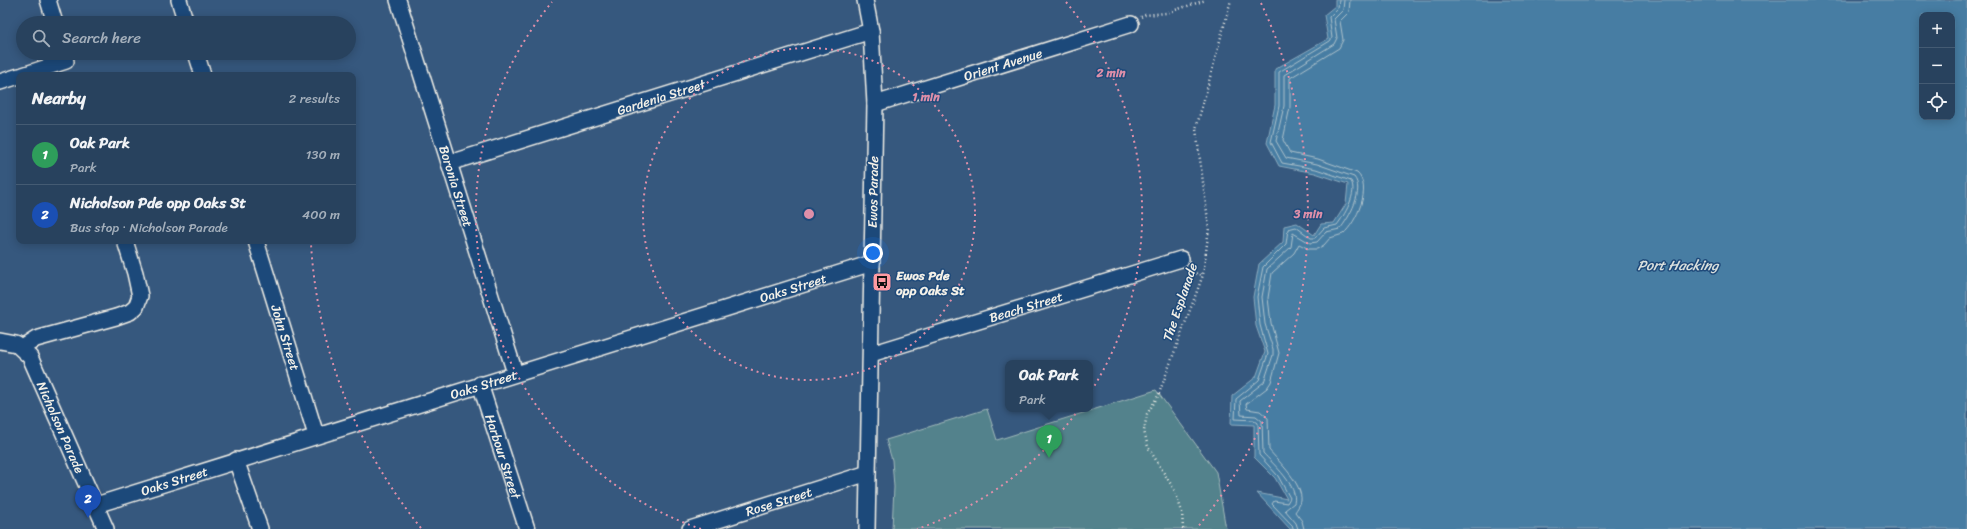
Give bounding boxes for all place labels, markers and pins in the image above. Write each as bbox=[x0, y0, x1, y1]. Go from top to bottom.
centre of rings bbox=[802, 207, 816, 221]
place label: Ewos Pde opp Oaks St bbox=[896, 264, 965, 302]
bus stop icon: Ewos Pde opp Oaks St bbox=[871, 271, 893, 293]
pin: 1 bbox=[1036, 425, 1062, 458]
pin: 2 bbox=[75, 485, 101, 518]

